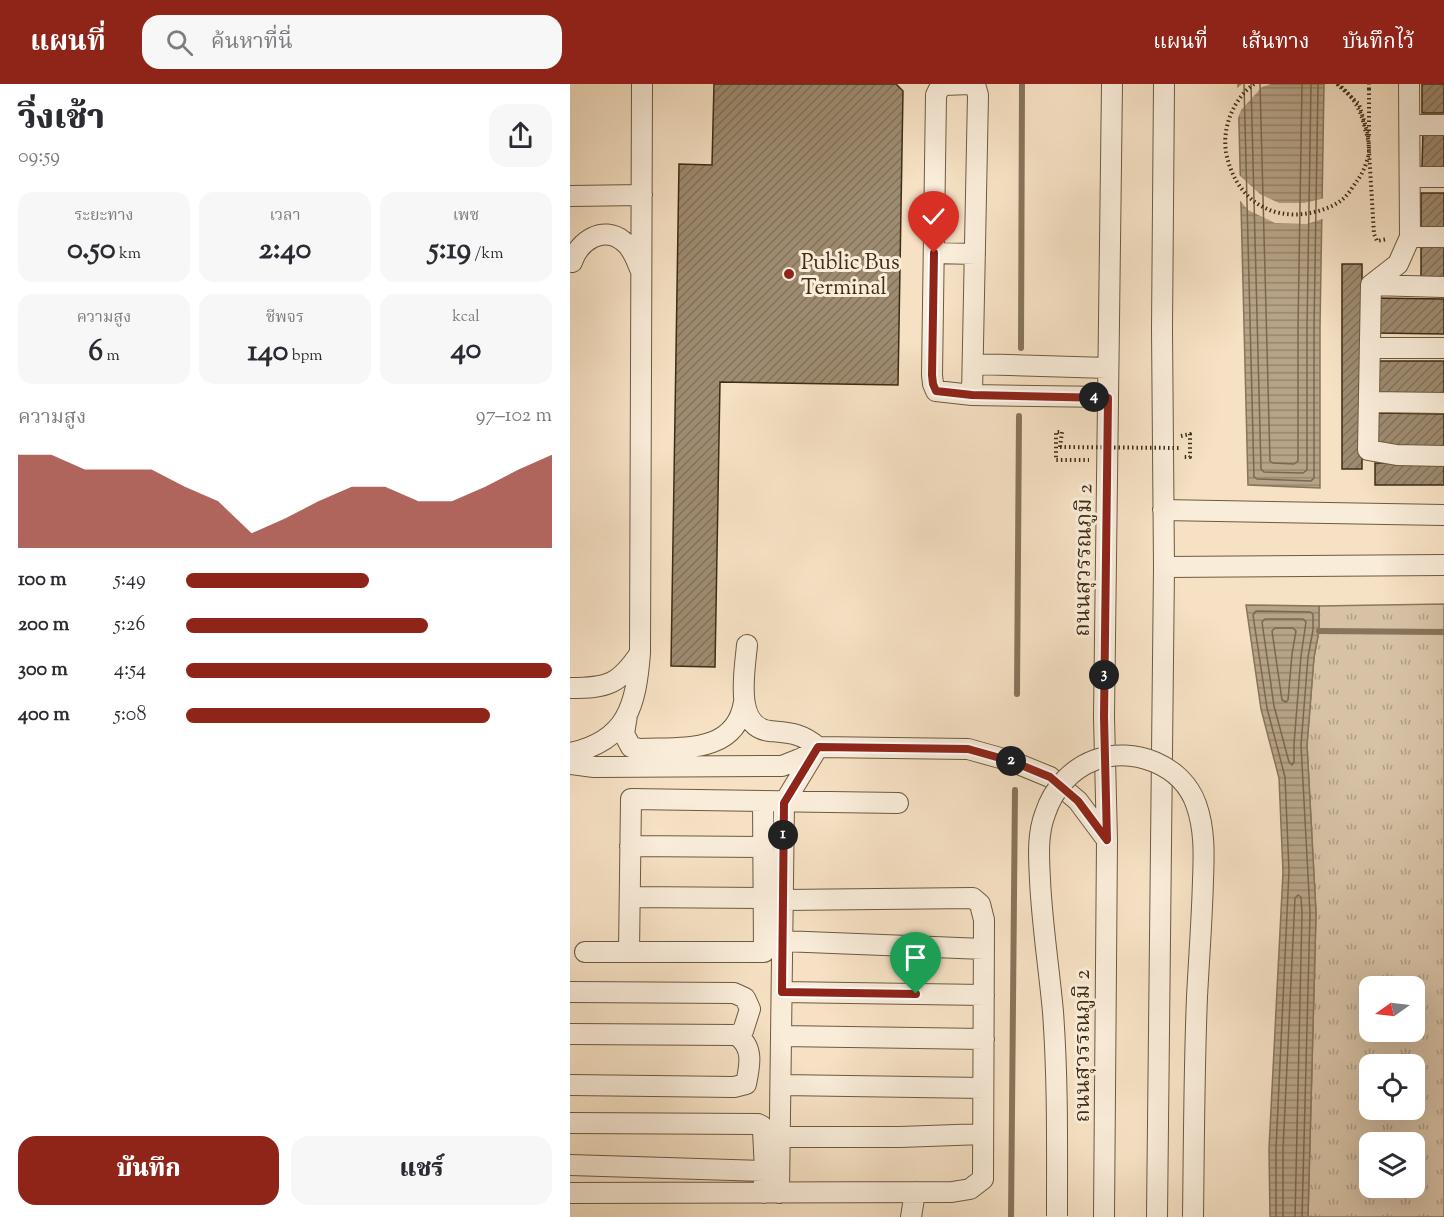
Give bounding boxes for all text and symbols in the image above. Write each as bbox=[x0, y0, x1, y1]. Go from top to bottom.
search box bbox=[142, 15, 562, 69]
text: แผนที่ bbox=[30, 23, 106, 63]
icon: search bbox=[163, 26, 196, 59]
text: ค้นหาที่นี่ bbox=[211, 27, 293, 59]
text: แผนที่ bbox=[1153, 28, 1208, 58]
text: เส้นทาง bbox=[1241, 28, 1309, 58]
text: บันทึกไว้ bbox=[1342, 28, 1414, 58]
text: วิ่งเช้า bbox=[18, 96, 105, 144]
button: share bbox=[489, 104, 552, 167]
text: 09:59 bbox=[18, 143, 60, 172]
pin bbox=[908, 191, 959, 253]
icon: check bbox=[917, 200, 950, 233]
text: ระยะทาง bbox=[74, 205, 134, 228]
text: เวลา bbox=[269, 205, 301, 228]
text: เพซ bbox=[453, 205, 479, 228]
text: 0.50 bbox=[67, 229, 116, 272]
text: 2:40 bbox=[259, 229, 311, 272]
text: 5:19 bbox=[429, 229, 471, 272]
text: km bbox=[116, 243, 141, 266]
text: /km bbox=[471, 243, 503, 266]
place label: Public Bus Terminal bbox=[801, 248, 900, 305]
marker: Public Bus Terminal bbox=[782, 267, 796, 281]
text: kcal bbox=[452, 306, 480, 329]
text: ความสูง bbox=[77, 307, 131, 330]
text: ชีพจร bbox=[266, 307, 304, 330]
text: 40 bbox=[451, 329, 481, 372]
text: 6 bbox=[88, 331, 103, 374]
text: 140 bbox=[247, 331, 288, 374]
text: m bbox=[103, 345, 120, 368]
text: bpm bbox=[288, 345, 323, 368]
pin: 4 bbox=[1079, 382, 1109, 412]
text: 4 bbox=[1090, 385, 1098, 408]
text: 97–102 m bbox=[476, 402, 552, 431]
text: ความสูง bbox=[18, 404, 86, 433]
street label: ถนนสุวรรณภูมิ 2 bbox=[1068, 483, 1102, 637]
text: 100 m bbox=[18, 566, 67, 595]
text: 5:49 bbox=[114, 566, 146, 595]
text: 200 m bbox=[18, 611, 69, 640]
text: 5:26 bbox=[114, 611, 145, 640]
text: 300 m bbox=[18, 656, 68, 685]
text: 4:54 bbox=[114, 656, 146, 685]
pin: 3 bbox=[1089, 660, 1119, 690]
text: 3 bbox=[1101, 663, 1107, 686]
text: 400 m bbox=[18, 701, 70, 730]
text: 5:08 bbox=[114, 701, 146, 730]
pin: 2 bbox=[996, 746, 1026, 776]
text: 2 bbox=[1007, 749, 1015, 772]
pin: 1 bbox=[768, 820, 798, 850]
text: 1 bbox=[780, 823, 786, 846]
pin bbox=[890, 932, 941, 994]
icon: arrive bbox=[899, 941, 932, 974]
street label: ถนนสุวรรณภูมิ 2 bbox=[1068, 970, 1100, 1123]
north arrow bbox=[1359, 976, 1425, 1042]
map controls bbox=[1359, 976, 1425, 1198]
button: locate bbox=[1359, 1054, 1425, 1120]
button: layers bbox=[1359, 1132, 1425, 1198]
button: บันทึก bbox=[18, 1136, 279, 1205]
button: แชร์ bbox=[291, 1136, 552, 1205]

